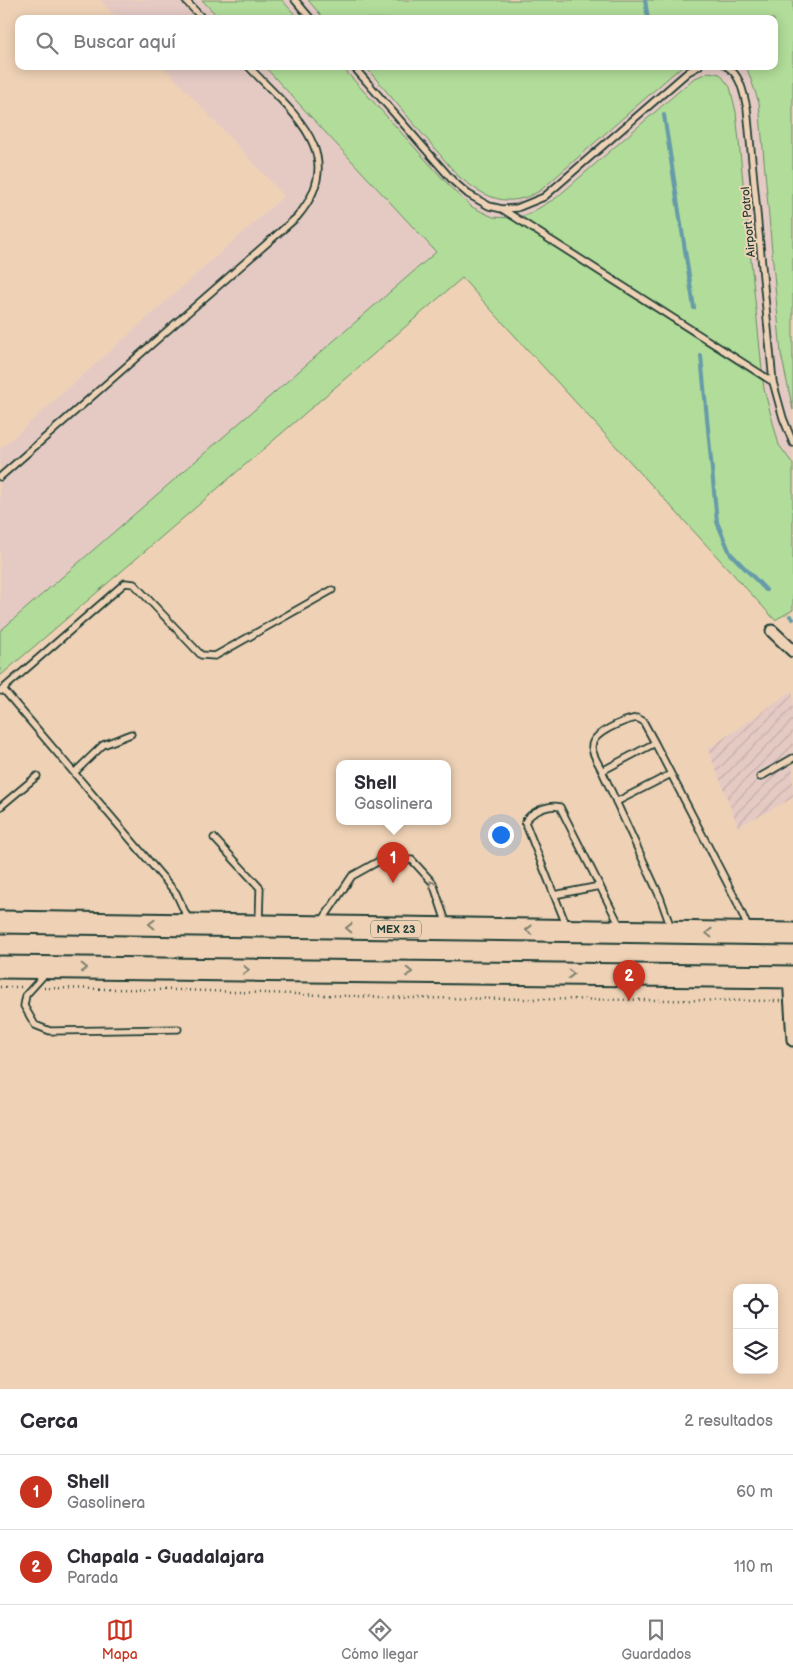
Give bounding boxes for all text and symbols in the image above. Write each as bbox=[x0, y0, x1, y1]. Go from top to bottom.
search box bbox=[15, 15, 778, 70]
icon: search bbox=[33, 29, 61, 57]
text: Buscar aquí bbox=[73, 31, 176, 54]
street label: Airport Patrol bbox=[738, 186, 759, 258]
popup bbox=[336, 760, 451, 825]
text: Shell bbox=[354, 772, 397, 795]
text: Gasolinera bbox=[354, 795, 433, 814]
your location bbox=[488, 822, 514, 848]
pin: 1 bbox=[377, 842, 409, 883]
one-way arrow bbox=[428, 880, 438, 889]
one-way arrow bbox=[148, 919, 156, 930]
road number: MEX 23 bbox=[371, 921, 421, 938]
one-way arrow bbox=[345, 923, 353, 933]
one-way arrow bbox=[525, 925, 533, 936]
one-way arrow bbox=[705, 928, 713, 938]
pin: 2 bbox=[613, 960, 645, 1001]
one-way arrow bbox=[80, 963, 88, 973]
one-way arrow bbox=[242, 965, 250, 975]
one-way arrow bbox=[405, 967, 413, 977]
one-way arrow bbox=[568, 969, 575, 979]
map controls bbox=[733, 1284, 778, 1374]
button: locate bbox=[733, 1284, 778, 1329]
button: layers bbox=[733, 1329, 778, 1374]
text: Cerca bbox=[20, 1409, 78, 1434]
text: 2 resultados bbox=[684, 1412, 773, 1431]
text: Shell bbox=[67, 1471, 109, 1494]
text: 1 bbox=[33, 1483, 39, 1502]
text: 60 m bbox=[736, 1483, 773, 1502]
text: Gasolinera bbox=[67, 1494, 145, 1513]
text: Chapala - Guadalajara bbox=[67, 1546, 265, 1569]
text: 2 bbox=[31, 1558, 41, 1577]
text: 110 m bbox=[734, 1558, 773, 1577]
text: Parada bbox=[67, 1569, 118, 1588]
tab: Mapa bbox=[102, 1616, 138, 1663]
tab: Cómo llegar bbox=[341, 1616, 418, 1663]
tab: Guardados bbox=[621, 1616, 691, 1663]

